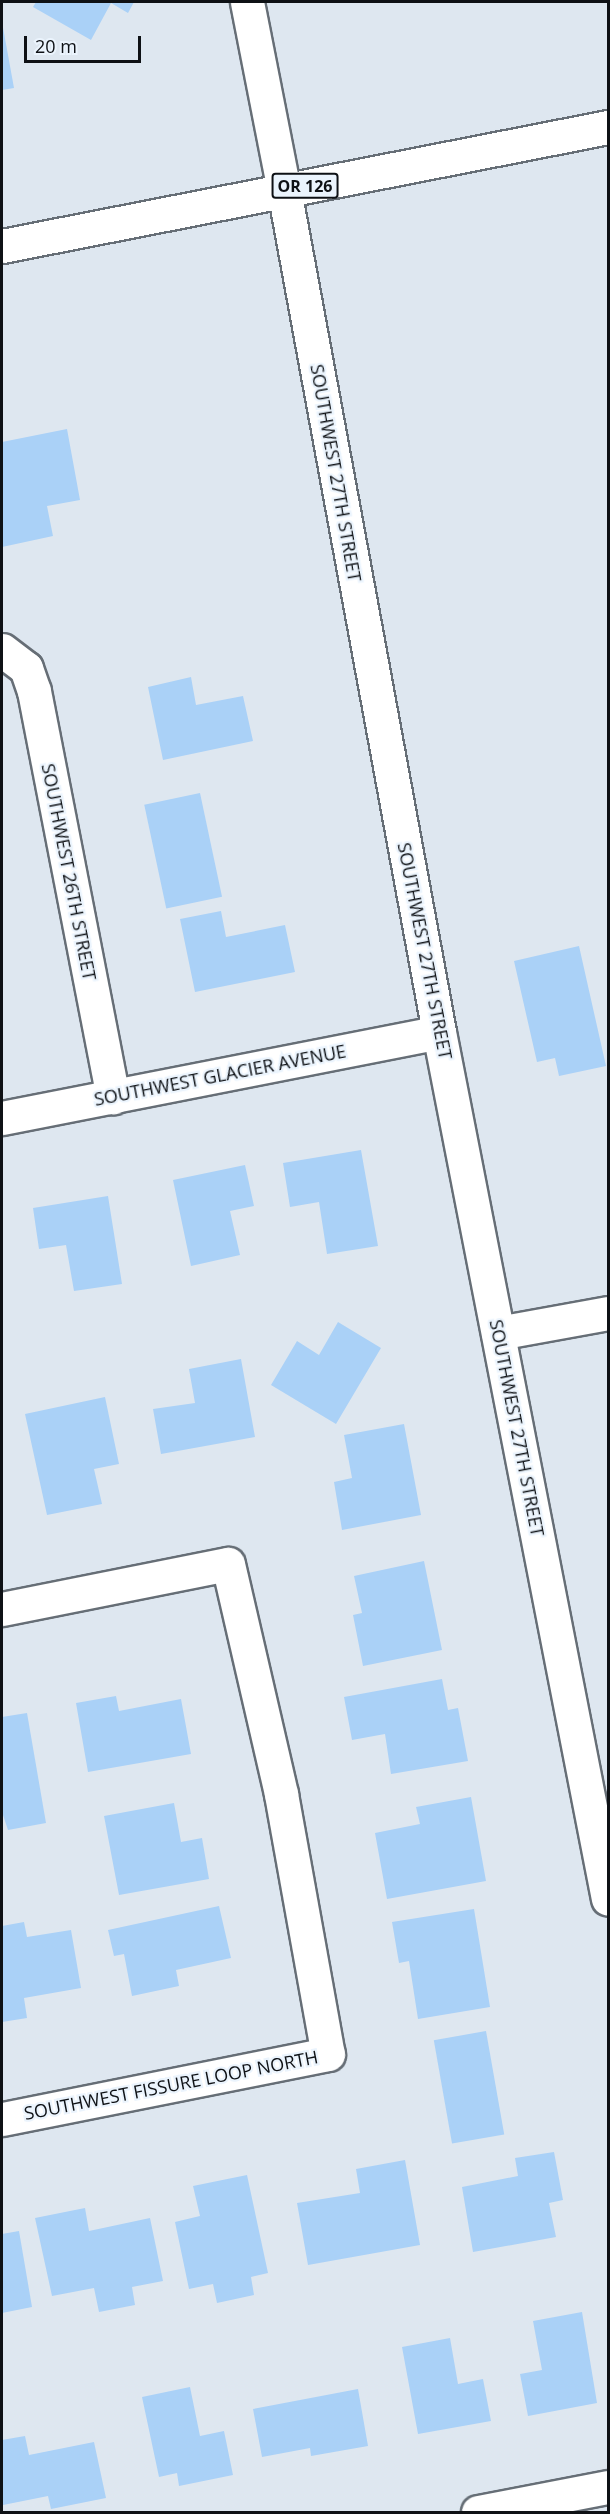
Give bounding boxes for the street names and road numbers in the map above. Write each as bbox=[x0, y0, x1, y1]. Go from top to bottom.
road number: OR 126 bbox=[270, 173, 340, 199]
street label: SOUTHWEST 27TH STREET bbox=[306, 363, 366, 583]
street label: SOUTHWEST 26TH STREET bbox=[37, 762, 101, 982]
street label: SOUTHWEST 27TH STREET bbox=[393, 841, 457, 1061]
street label: SOUTHWEST GLACIER AVENUE bbox=[92, 1040, 348, 1110]
street label: SOUTHWEST 27TH STREET bbox=[485, 1318, 549, 1538]
street label: SOUTHWEST FISSURE LOOP NORTH bbox=[22, 2046, 320, 2124]

